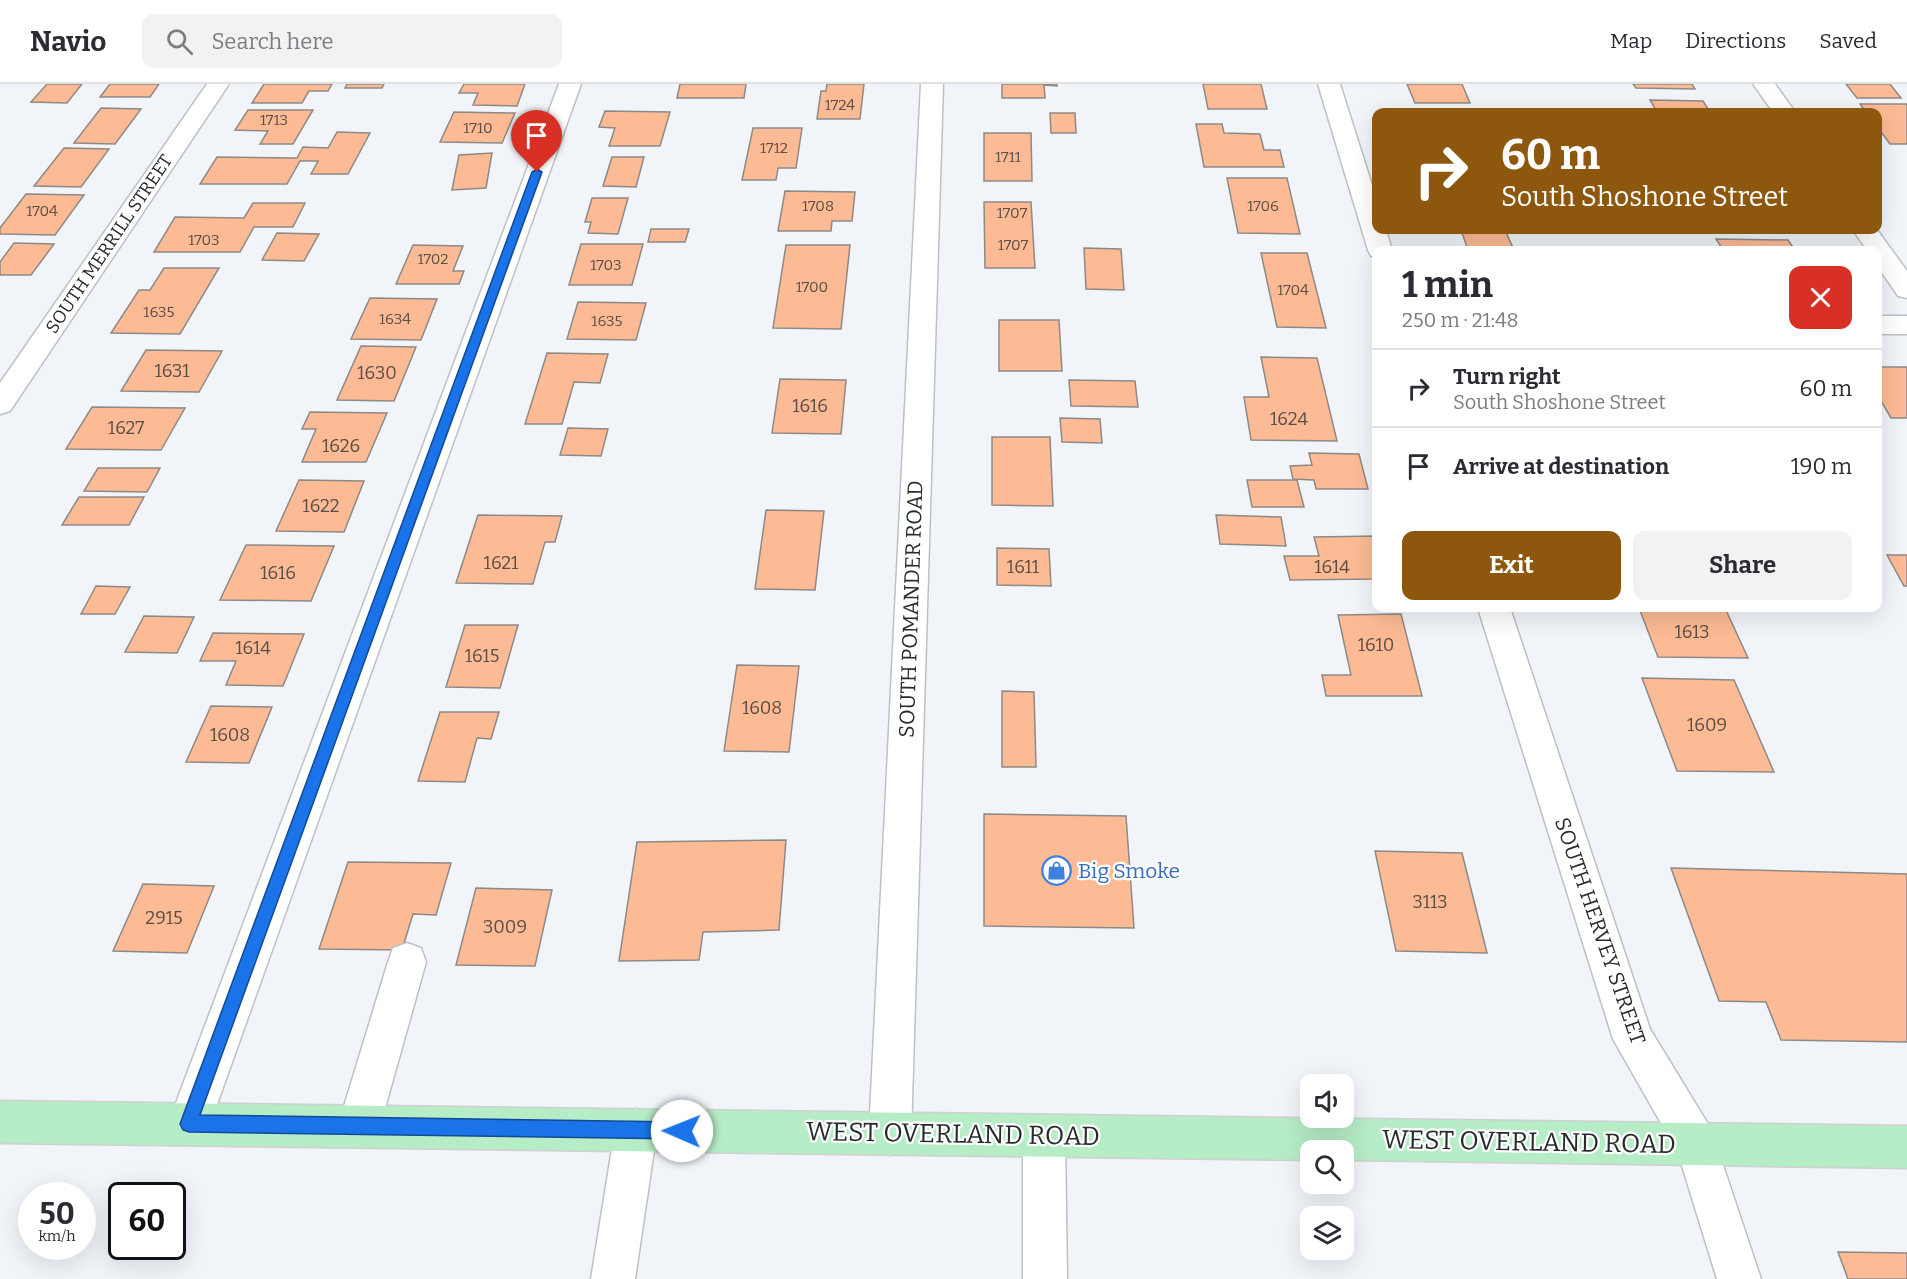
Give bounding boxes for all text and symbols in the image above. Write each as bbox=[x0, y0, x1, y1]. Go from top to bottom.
search box bbox=[142, 14, 562, 68]
text: Navio bbox=[30, 25, 106, 58]
icon: search bbox=[163, 25, 196, 58]
text: Search here bbox=[211, 28, 334, 55]
text: Map bbox=[1610, 28, 1652, 54]
text: Directions bbox=[1685, 28, 1786, 54]
text: Saved bbox=[1819, 28, 1877, 54]
house number: 1724 bbox=[825, 96, 855, 114]
pin bbox=[511, 110, 562, 172]
house number: 1713 bbox=[260, 111, 288, 129]
house number: 1710 bbox=[463, 119, 493, 137]
icon: arrive bbox=[520, 119, 553, 152]
text: 60 m bbox=[1501, 130, 1600, 180]
icon: right bbox=[1402, 132, 1480, 210]
house number: 1712 bbox=[760, 139, 788, 157]
house number: 1711 bbox=[995, 148, 1021, 166]
street label: SOUTH MERRILL STREET bbox=[41, 150, 177, 337]
text: South Shoshone Street bbox=[1501, 181, 1788, 213]
house number: 1708 bbox=[802, 197, 834, 215]
house number: 1706 bbox=[1247, 197, 1279, 215]
house number: 1704 bbox=[26, 202, 58, 220]
house number: 1707 bbox=[997, 204, 1028, 222]
house number: 1703 bbox=[188, 231, 220, 249]
house number: 1707 bbox=[998, 236, 1029, 254]
house number: 1702 bbox=[418, 250, 448, 268]
house number: 1703 bbox=[590, 256, 622, 274]
text: 1 min bbox=[1402, 263, 1493, 307]
button: close bbox=[1789, 266, 1852, 329]
house number: 1700 bbox=[796, 278, 828, 296]
house number: 1704 bbox=[1277, 281, 1309, 299]
house number: 1635 bbox=[143, 303, 175, 321]
text: 250 m · 21:48 bbox=[1402, 308, 1519, 332]
house number: 1634 bbox=[379, 310, 411, 328]
house number: 1635 bbox=[591, 312, 623, 330]
house number: 1631 bbox=[154, 360, 190, 382]
house number: 1630 bbox=[357, 362, 397, 384]
text: Turn right bbox=[1453, 363, 1561, 390]
icon: right bbox=[1402, 372, 1435, 405]
text: 60 m bbox=[1800, 375, 1852, 402]
text: South Shoshone Street bbox=[1453, 390, 1666, 414]
house number: 1616 bbox=[792, 395, 828, 417]
house number: 1624 bbox=[1270, 408, 1308, 430]
house number: 1627 bbox=[108, 417, 144, 439]
house number: 1626 bbox=[322, 435, 360, 457]
icon: arrive bbox=[1402, 450, 1435, 483]
text: Arrive at destination bbox=[1453, 453, 1669, 480]
text: 190 m bbox=[1791, 453, 1852, 480]
street label: SOUTH POMANDER ROAD bbox=[894, 480, 928, 738]
house number: 1622 bbox=[302, 495, 340, 517]
button: Exit bbox=[1402, 531, 1621, 600]
button: Share bbox=[1633, 531, 1852, 600]
house number: 1621 bbox=[484, 552, 519, 574]
house number: 1611 bbox=[1007, 556, 1040, 578]
house number: 1614 bbox=[1314, 556, 1350, 578]
house number: 1616 bbox=[260, 562, 296, 584]
house number: 1613 bbox=[1674, 621, 1710, 643]
house number: 1610 bbox=[1358, 634, 1394, 656]
house number: 1614 bbox=[235, 637, 271, 659]
house number: 1615 bbox=[465, 645, 499, 667]
house number: 1608 bbox=[742, 697, 782, 719]
house number: 1609 bbox=[1687, 714, 1727, 736]
house number: 1608 bbox=[210, 724, 250, 746]
street label: SOUTH HERVEY STREET bbox=[1549, 814, 1651, 1048]
shop icon: Big Smoke bbox=[1041, 855, 1073, 887]
place label: Big Smoke bbox=[1078, 858, 1180, 884]
house number: 3113 bbox=[1412, 891, 1448, 913]
house number: 2915 bbox=[145, 907, 183, 929]
house number: 3009 bbox=[483, 916, 527, 938]
map controls bbox=[1300, 1074, 1354, 1260]
button: sound bbox=[1300, 1074, 1354, 1128]
position arrow bbox=[650, 1099, 714, 1163]
street label: WEST OVERLAND ROAD bbox=[806, 1116, 1100, 1152]
street label: WEST OVERLAND ROAD bbox=[1382, 1124, 1676, 1160]
button: search bbox=[1300, 1140, 1354, 1194]
speed limit sign: 60 bbox=[108, 1182, 186, 1260]
text: 50 bbox=[39, 1196, 75, 1232]
button: layers bbox=[1300, 1206, 1354, 1260]
text: km/h bbox=[38, 1227, 76, 1245]

